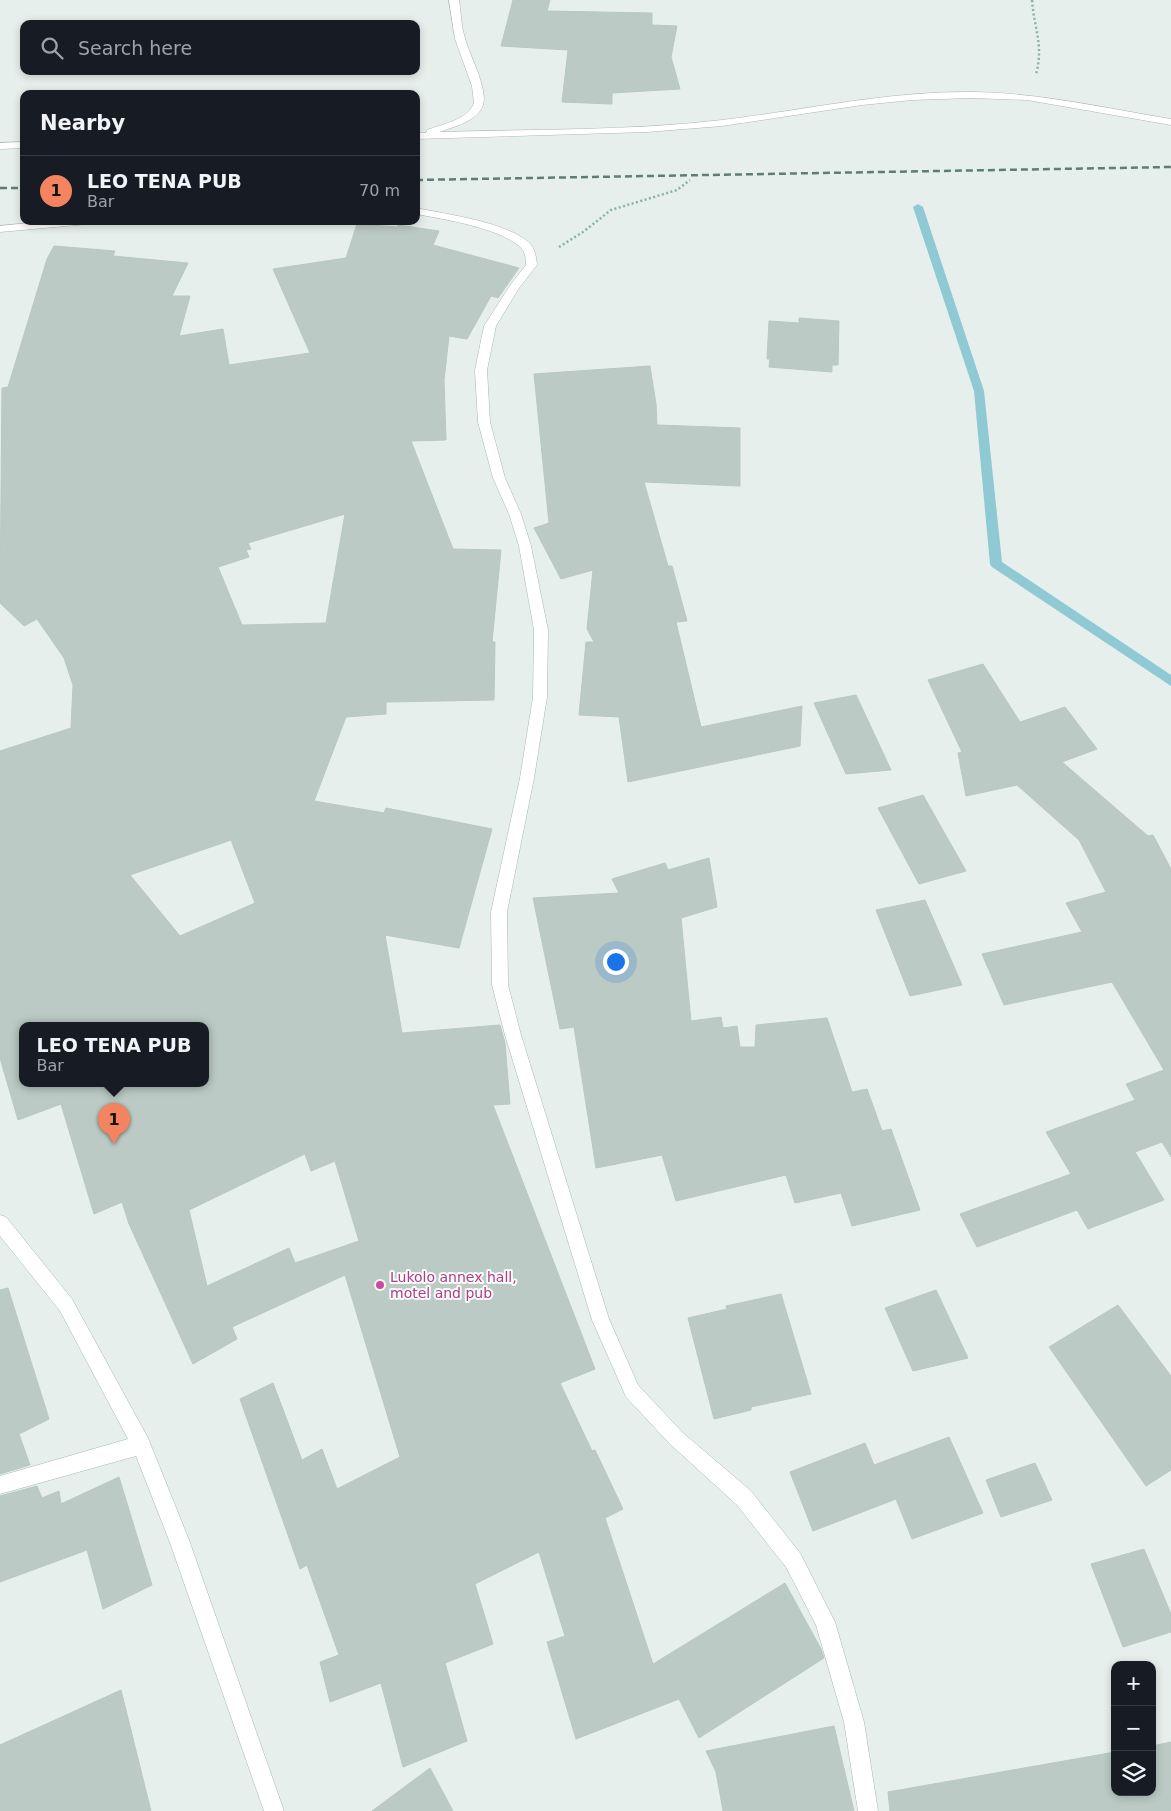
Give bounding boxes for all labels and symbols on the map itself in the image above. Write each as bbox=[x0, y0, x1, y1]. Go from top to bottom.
your location bbox=[603, 949, 629, 975]
pin: 1 bbox=[98, 1103, 130, 1144]
place label: Lukolo annex hall, motel and pub bbox=[390, 1269, 517, 1301]
marker: Lukolo annex hall, motel and pub bbox=[374, 1279, 386, 1291]

